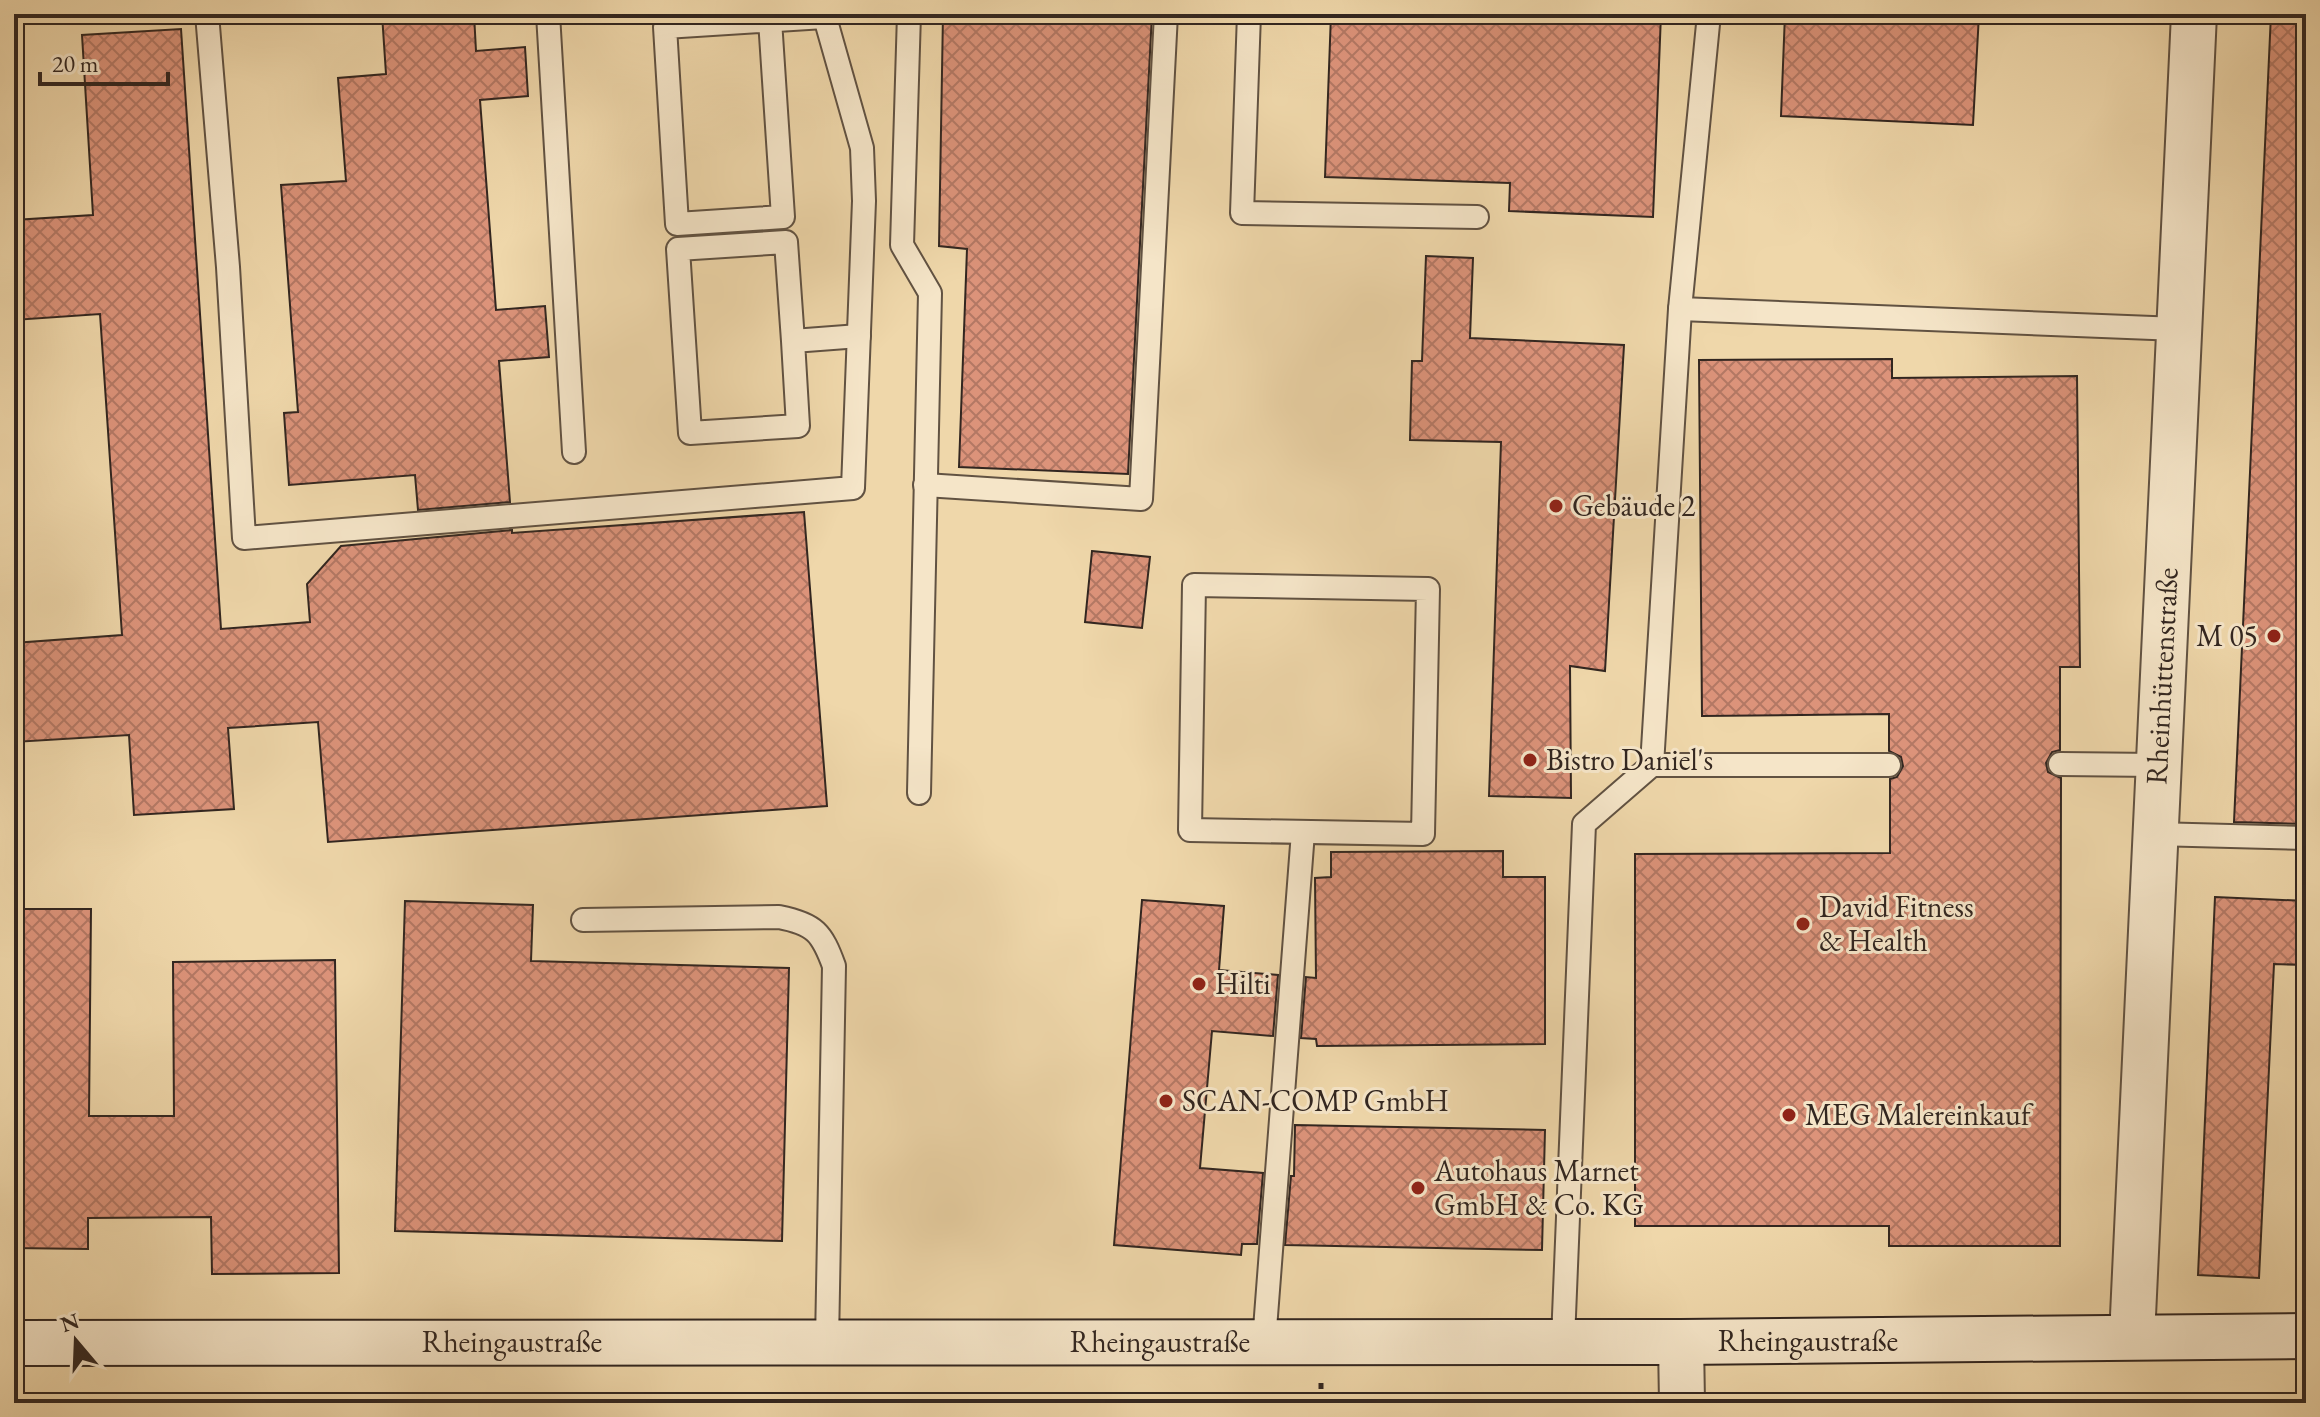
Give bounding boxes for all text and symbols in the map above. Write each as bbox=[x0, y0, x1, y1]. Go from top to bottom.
scale bar bbox=[40, 36, 168, 86]
text: 20 m bbox=[52, 48, 99, 79]
place label: Gebäude 2 bbox=[1572, 486, 1696, 525]
marker: Gebäude 2 bbox=[1547, 497, 1565, 515]
street label: Rheinhüttenstraße bbox=[2136, 566, 2187, 785]
place label: M 05 bbox=[2196, 616, 2258, 655]
marker: M 05 bbox=[2265, 627, 2283, 645]
place label: Bistro Daniel's bbox=[1546, 740, 1713, 779]
marker: Bistro Daniel's bbox=[1521, 751, 1539, 769]
place label: David Fitness & Health bbox=[1819, 887, 1974, 960]
marker: David Fitness & Health bbox=[1794, 915, 1812, 933]
place label: Hilti bbox=[1215, 964, 1271, 1003]
marker: Hilti bbox=[1190, 975, 1208, 993]
place label: SCAN-COMP GmbH bbox=[1182, 1081, 1449, 1120]
marker: SCAN-COMP GmbH bbox=[1157, 1092, 1175, 1110]
place label: MEG Malereinkauf bbox=[1805, 1095, 2034, 1134]
marker: MEG Malereinkauf bbox=[1780, 1106, 1798, 1124]
place label: Autohaus Marnet GmbH & Co. KG bbox=[1433, 1151, 1644, 1224]
marker: Autohaus Marnet GmbH & Co. KG bbox=[1409, 1179, 1427, 1197]
north arrow bbox=[36, 1301, 116, 1381]
text: N bbox=[57, 1306, 83, 1339]
street label: Rheingaustraße bbox=[1718, 1321, 1898, 1360]
street label: Rheingaustraße bbox=[422, 1322, 602, 1361]
street label: Rheingaustraße bbox=[1070, 1322, 1250, 1361]

